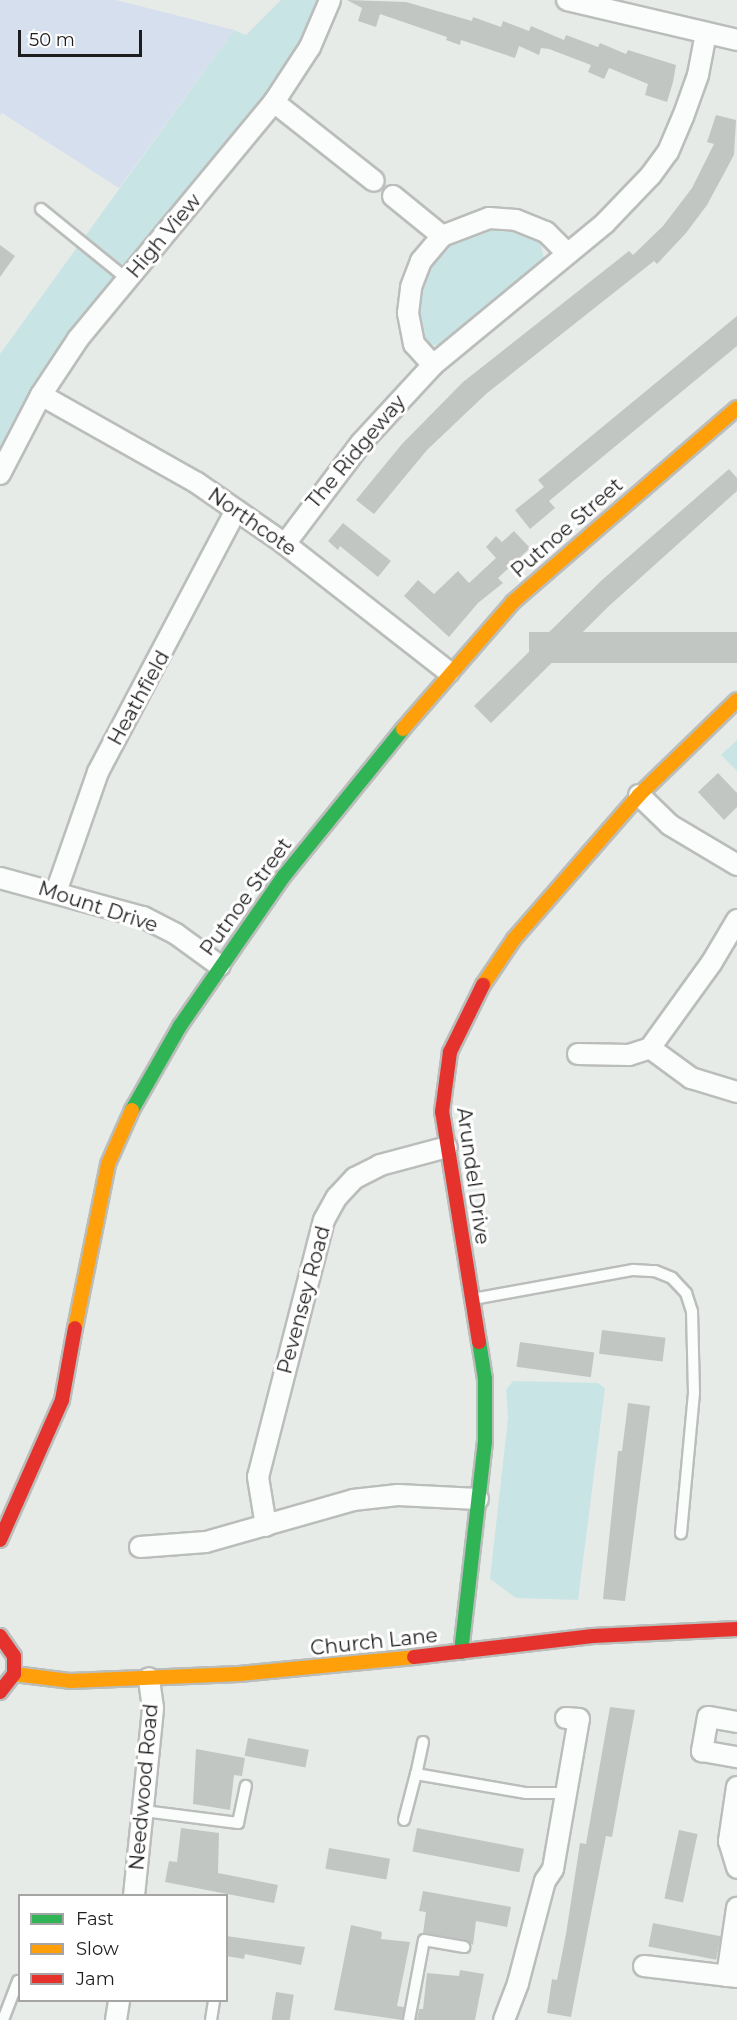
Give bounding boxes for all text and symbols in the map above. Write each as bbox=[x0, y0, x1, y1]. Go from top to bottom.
scale bar bbox=[21, 18, 146, 56]
text: 50 m bbox=[29, 29, 75, 51]
street label: High View bbox=[122, 189, 206, 283]
street label: The Ridgeway bbox=[302, 390, 410, 514]
street label: Putnoe Street bbox=[506, 473, 628, 583]
street label: Northcote bbox=[203, 483, 301, 561]
street label: Heathfield bbox=[103, 646, 175, 750]
street label: Putnoe Street bbox=[195, 833, 297, 961]
street label: Mount Drive bbox=[35, 876, 161, 938]
street label: Arundel Drive bbox=[452, 1106, 494, 1246]
street label: Pevensey Road bbox=[273, 1223, 335, 1377]
street label: Church Lane bbox=[309, 1623, 439, 1661]
street label: Needwood Road bbox=[125, 1703, 163, 1871]
legend bbox=[18, 1894, 228, 2002]
text: Fast bbox=[76, 1908, 114, 1930]
text: Slow bbox=[76, 1938, 119, 1960]
text: Jam bbox=[76, 1968, 115, 1990]

